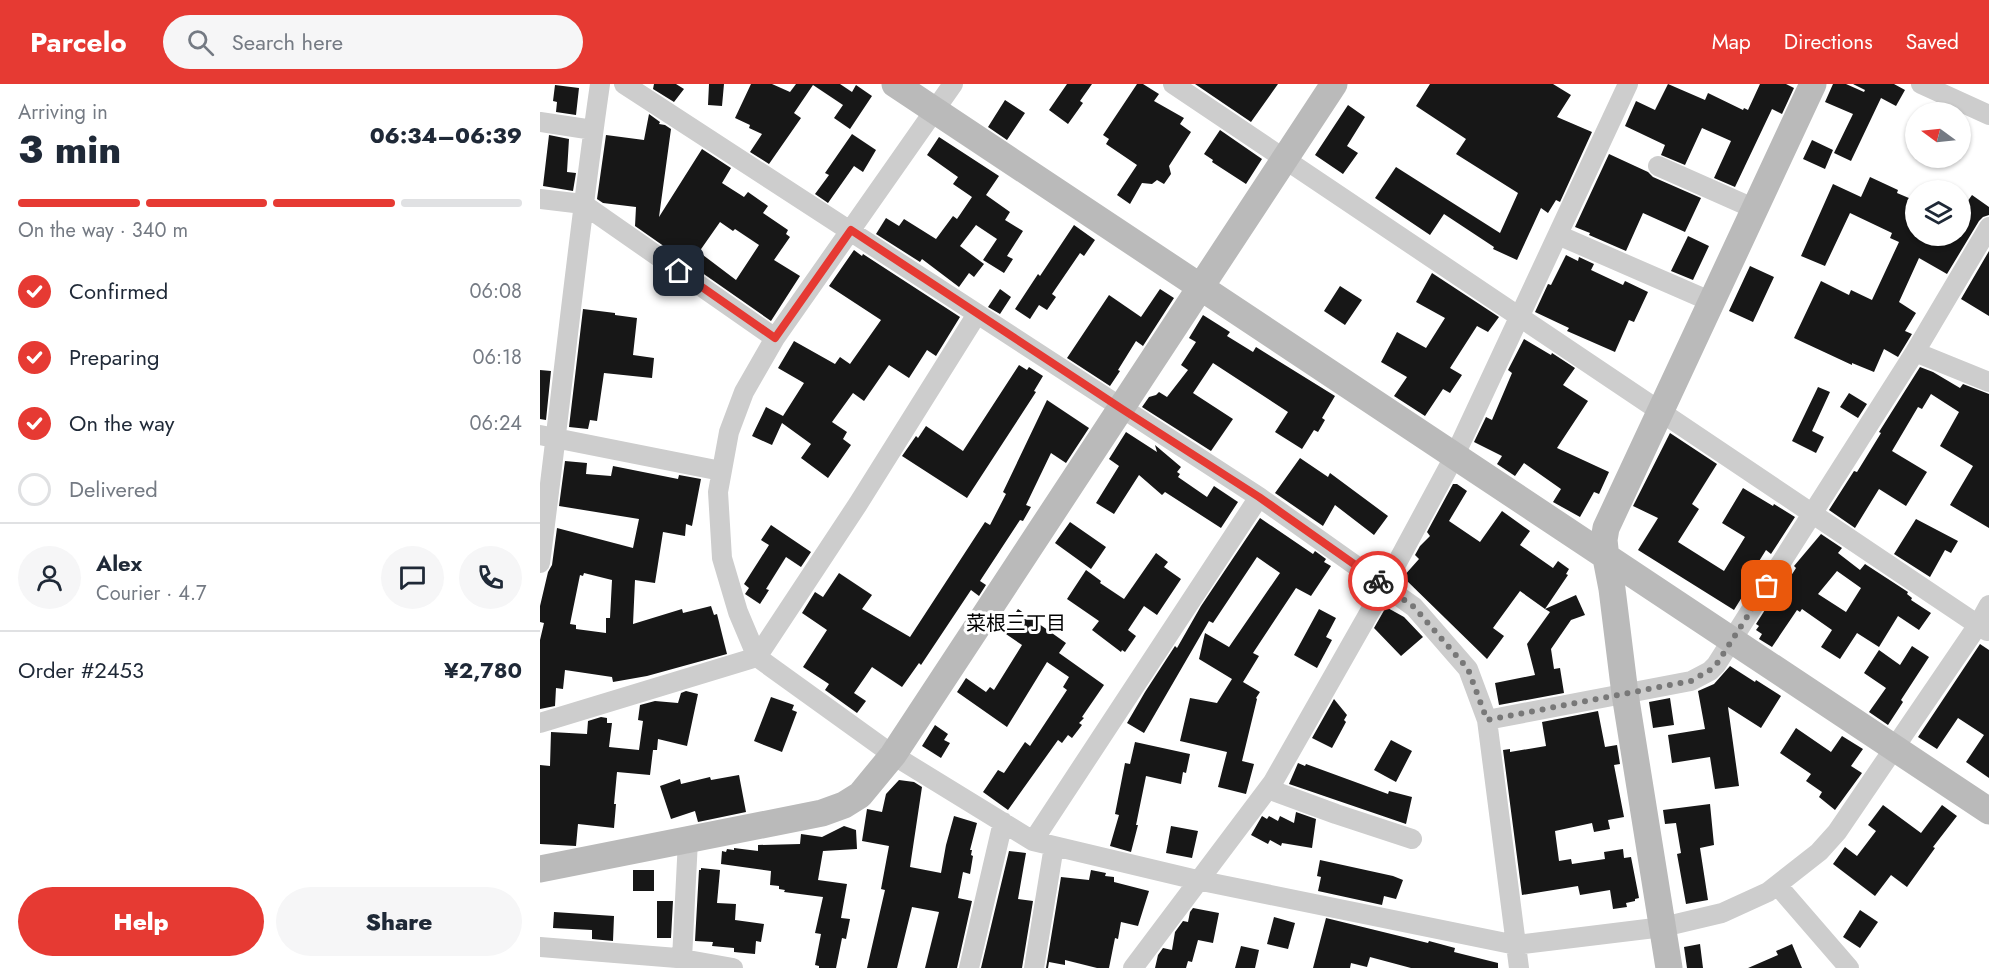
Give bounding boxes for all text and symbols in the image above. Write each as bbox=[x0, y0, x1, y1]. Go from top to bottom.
search box bbox=[163, 15, 583, 69]
text: Parcelo bbox=[30, 22, 127, 63]
icon: search bbox=[184, 26, 217, 59]
text: Search here bbox=[232, 26, 343, 58]
text: Map bbox=[1712, 27, 1751, 57]
text: Directions bbox=[1784, 27, 1873, 57]
text: Saved bbox=[1906, 27, 1959, 57]
text: Arriving in bbox=[18, 98, 108, 127]
north arrow bbox=[1905, 102, 1971, 168]
map controls bbox=[1905, 102, 1971, 246]
text: 06:34–06:39 bbox=[370, 119, 522, 151]
text: 3 min bbox=[18, 121, 121, 178]
button: layers bbox=[1905, 180, 1971, 246]
text: On the way · 340 m bbox=[18, 216, 188, 245]
pin bbox=[653, 245, 704, 296]
icon: home bbox=[662, 254, 695, 287]
icon: check bbox=[18, 275, 51, 308]
text: Confirmed bbox=[69, 275, 168, 307]
text: 06:08 bbox=[470, 277, 522, 306]
icon: check bbox=[18, 341, 51, 374]
text: Preparing bbox=[69, 341, 160, 373]
text: 06:18 bbox=[473, 343, 522, 372]
icon: check bbox=[18, 407, 51, 440]
text: On the way bbox=[69, 407, 174, 439]
text: 06:24 bbox=[469, 409, 522, 438]
text: Delivered bbox=[69, 473, 158, 505]
button: person bbox=[18, 546, 81, 609]
button: chat bbox=[381, 546, 444, 609]
button: phone bbox=[459, 546, 522, 609]
text: Alex bbox=[96, 547, 142, 579]
courier bbox=[1348, 551, 1408, 611]
pin bbox=[1741, 560, 1792, 611]
icon: bike bbox=[1362, 565, 1395, 598]
icon: bag bbox=[1750, 569, 1783, 602]
text: Courier · 4.7 bbox=[96, 579, 207, 608]
district label: 菜根三丁目 bbox=[966, 609, 1066, 638]
text: Order #2453 bbox=[18, 654, 144, 686]
text: ¥2,780 bbox=[444, 654, 522, 686]
button: Help bbox=[18, 887, 264, 956]
button: Share bbox=[276, 887, 522, 956]

